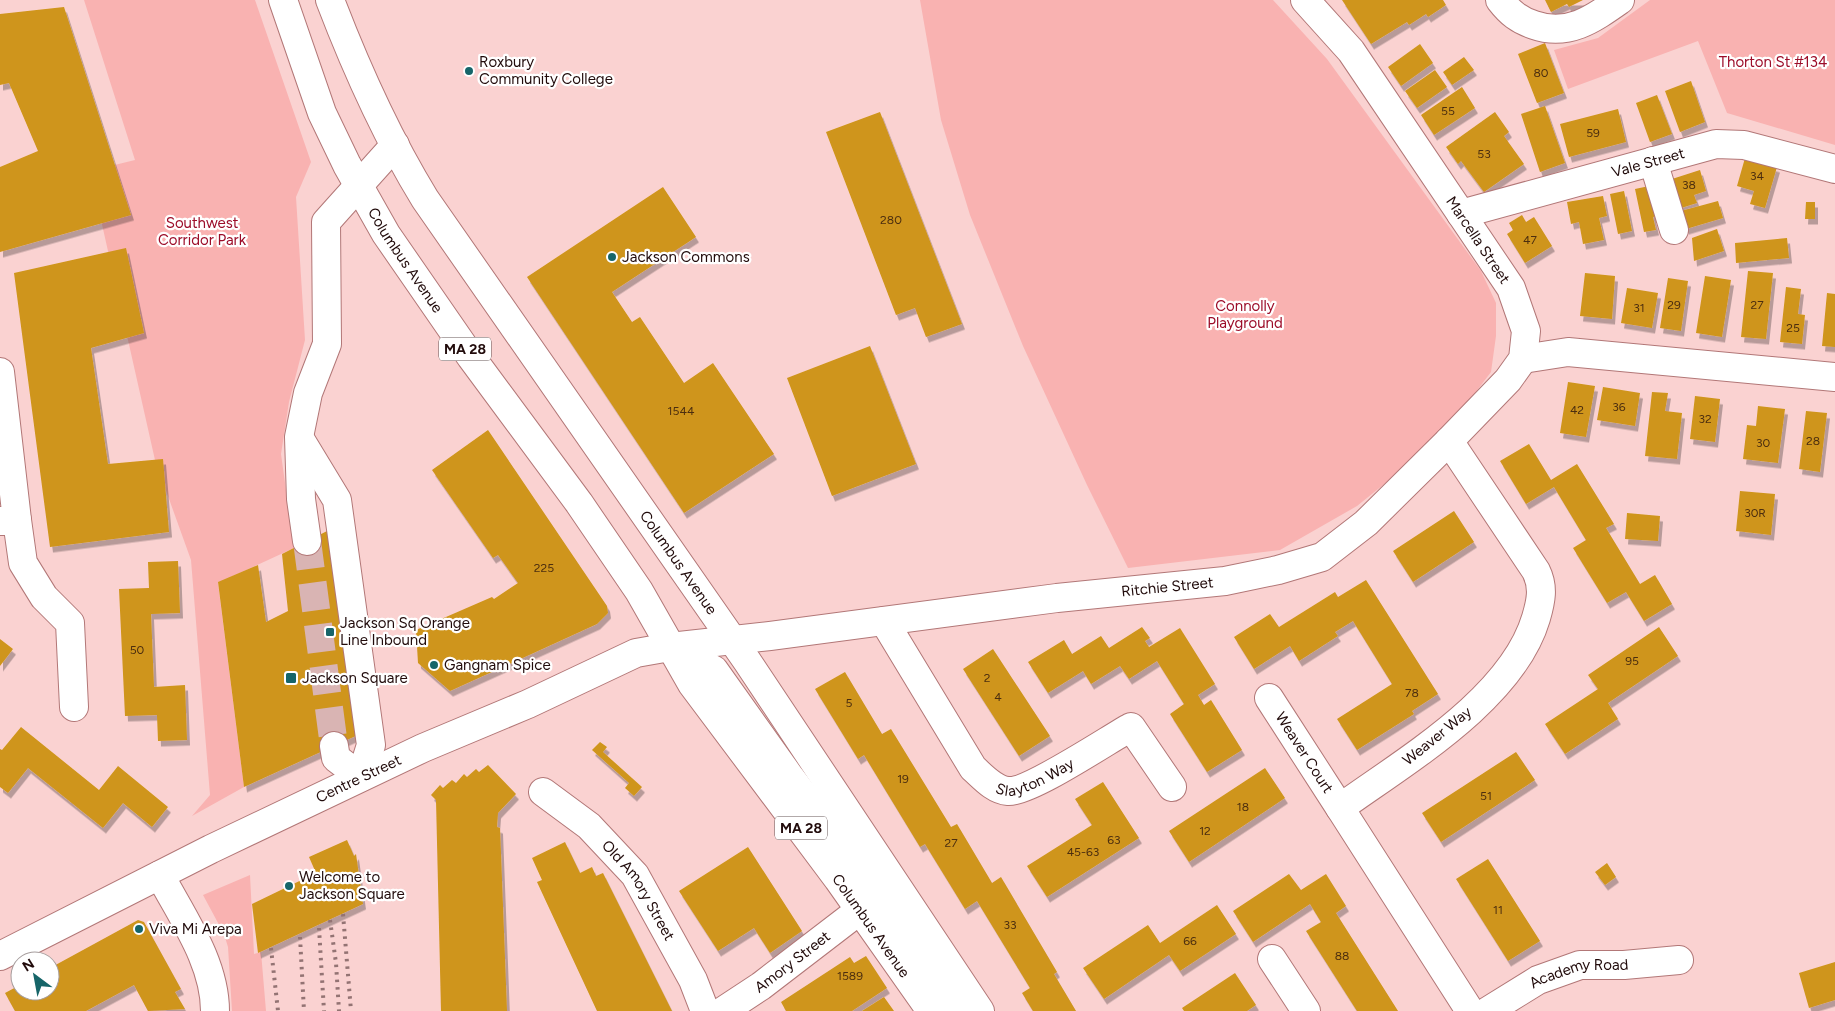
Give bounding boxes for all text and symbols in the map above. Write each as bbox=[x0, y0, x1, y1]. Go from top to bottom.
place label: Roxbury Community College bbox=[479, 53, 613, 88]
park label: Thorton St #134 bbox=[1719, 53, 1827, 71]
marker: Roxbury Community College bbox=[463, 65, 475, 77]
house number: 80 bbox=[1533, 66, 1549, 80]
house number: 55 bbox=[1441, 104, 1455, 118]
house number: 59 bbox=[1586, 126, 1600, 140]
street label: Vale Street bbox=[1610, 144, 1687, 181]
house number: 53 bbox=[1477, 147, 1491, 161]
house number: 34 bbox=[1750, 169, 1765, 183]
house number: 38 bbox=[1682, 178, 1696, 192]
street label: Marcella Street bbox=[1442, 193, 1514, 287]
street label: Columbus Avenue bbox=[364, 204, 447, 316]
house number: 280 bbox=[880, 213, 902, 227]
park label: Southwest Corridor Park bbox=[158, 214, 247, 249]
house number: 47 bbox=[1523, 233, 1537, 247]
place label: Jackson Commons bbox=[622, 248, 750, 266]
marker: Jackson Commons bbox=[606, 251, 618, 263]
park label: Connolly Playground bbox=[1207, 297, 1283, 332]
house number: 29 bbox=[1667, 298, 1681, 312]
house number: 27 bbox=[1750, 298, 1764, 312]
house number: 31 bbox=[1633, 301, 1645, 315]
house number: 25 bbox=[1786, 321, 1800, 335]
road number: MA 28 bbox=[439, 338, 491, 360]
house number: 36 bbox=[1612, 400, 1626, 414]
house number: 42 bbox=[1570, 403, 1584, 417]
house number: 1544 bbox=[668, 404, 695, 418]
house number: 32 bbox=[1698, 412, 1712, 426]
house number: 28 bbox=[1806, 434, 1820, 448]
house number: 30 bbox=[1756, 436, 1770, 450]
house number: 30R bbox=[1744, 506, 1766, 520]
street label: Columbus Avenue bbox=[636, 507, 721, 618]
house number: 225 bbox=[534, 561, 554, 575]
street label: Ritchie Street bbox=[1120, 573, 1215, 600]
place label: Jackson Sq Orange Line Inbound bbox=[340, 614, 470, 649]
marker: Jackson Sq Orange Line Inbound bbox=[324, 626, 336, 638]
house number: 50 bbox=[130, 643, 145, 657]
house number: 95 bbox=[1625, 654, 1639, 668]
place label: Gangnam Spice bbox=[444, 656, 551, 674]
marker: Gangnam Spice bbox=[428, 659, 440, 671]
place label: Jackson Square bbox=[302, 669, 408, 687]
marker: Jackson Square bbox=[284, 671, 298, 685]
house number: 2 bbox=[984, 671, 990, 685]
house number: 78 bbox=[1405, 686, 1419, 700]
house number: 4 bbox=[994, 690, 1002, 704]
house number: 5 bbox=[846, 696, 853, 710]
street label: Weaver Way bbox=[1399, 703, 1475, 769]
street label: Weaver Court bbox=[1272, 709, 1337, 797]
street label: Centre Street bbox=[313, 751, 404, 807]
street label: Slayton Way bbox=[993, 754, 1077, 800]
house number: 19 bbox=[897, 772, 909, 786]
house number: 51 bbox=[1480, 789, 1492, 803]
house number: 18 bbox=[1237, 800, 1249, 814]
road number: MA 28 bbox=[775, 816, 827, 840]
house number: 12 bbox=[1199, 824, 1211, 838]
house number: 63 bbox=[1107, 833, 1121, 847]
house number: 27 bbox=[944, 836, 958, 850]
street label: Old Amory Street bbox=[598, 837, 679, 944]
house number: 45-63 bbox=[1067, 845, 1099, 859]
place label: Welcome to Jackson Square bbox=[299, 868, 405, 903]
street label: Columbus Avenue bbox=[828, 870, 914, 981]
marker: Welcome to Jackson Square bbox=[283, 880, 295, 892]
house number: 11 bbox=[1493, 903, 1503, 917]
house number: 33 bbox=[1003, 918, 1017, 932]
place label: Viva Mi Arepa bbox=[149, 920, 242, 938]
marker: Viva Mi Arepa bbox=[133, 923, 145, 935]
street label: Amory Street bbox=[751, 927, 834, 997]
house number: 66 bbox=[1183, 934, 1197, 948]
house number: 88 bbox=[1335, 949, 1349, 963]
north arrow bbox=[10, 951, 60, 1001]
text: N bbox=[19, 955, 37, 975]
street label: Academy Road bbox=[1526, 956, 1629, 992]
house number: 1589 bbox=[837, 969, 863, 983]

